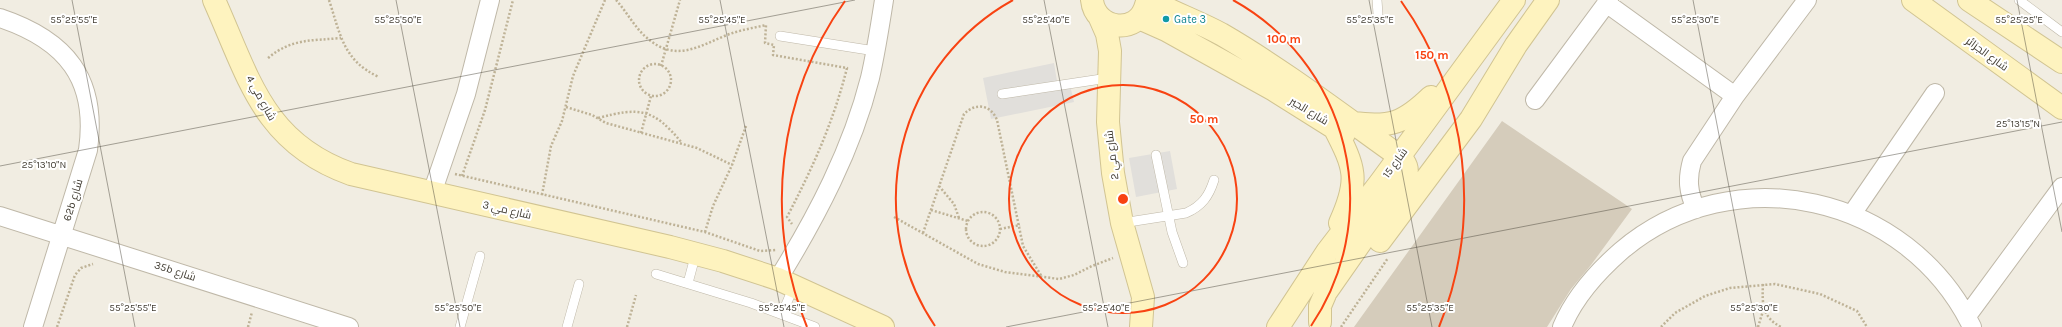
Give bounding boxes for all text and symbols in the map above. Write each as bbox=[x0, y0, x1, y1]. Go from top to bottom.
place label: Gate 3 bbox=[1174, 13, 1206, 26]
text: 55°25'55"E bbox=[50, 14, 98, 26]
text: 55°25'50"E bbox=[374, 14, 422, 26]
text: 55°25'45"E bbox=[698, 14, 746, 26]
text: 55°25'40"E bbox=[1022, 14, 1070, 26]
marker: Gate 3 bbox=[1161, 14, 1171, 24]
text: 55°25'35"E bbox=[1346, 14, 1394, 26]
text: 55°25'30"E bbox=[1671, 14, 1719, 26]
text: 55°25'25"E bbox=[1995, 14, 2043, 26]
text: 100 m bbox=[1267, 32, 1301, 46]
street label: شارع الجزائر bbox=[1962, 34, 2011, 74]
text: 150 m bbox=[1415, 48, 1449, 62]
street label: شارع مي 4 bbox=[242, 73, 279, 124]
street label: شارع الجير bbox=[1286, 94, 1331, 129]
text: 50 m bbox=[1190, 112, 1219, 126]
text: 25°13'15"N bbox=[1996, 118, 2040, 130]
street label: شارع مي 2 bbox=[1103, 129, 1123, 180]
street label: شارع 15 bbox=[1380, 146, 1411, 181]
text: 25°13'10"N bbox=[22, 159, 66, 171]
street label: 62b شارع bbox=[60, 177, 86, 223]
centre of rings bbox=[1116, 192, 1130, 206]
street label: شارع مي 3 bbox=[481, 198, 533, 224]
street label: 35b شارع bbox=[152, 258, 198, 285]
text: 55°25'55"E bbox=[109, 302, 157, 314]
text: 55°25'50"E bbox=[434, 302, 482, 314]
text: 55°25'45"E bbox=[758, 302, 806, 314]
text: 55°25'40"E bbox=[1082, 302, 1130, 314]
text: 55°25'35"E bbox=[1406, 302, 1454, 314]
text: 55°25'30"E bbox=[1730, 302, 1778, 314]

